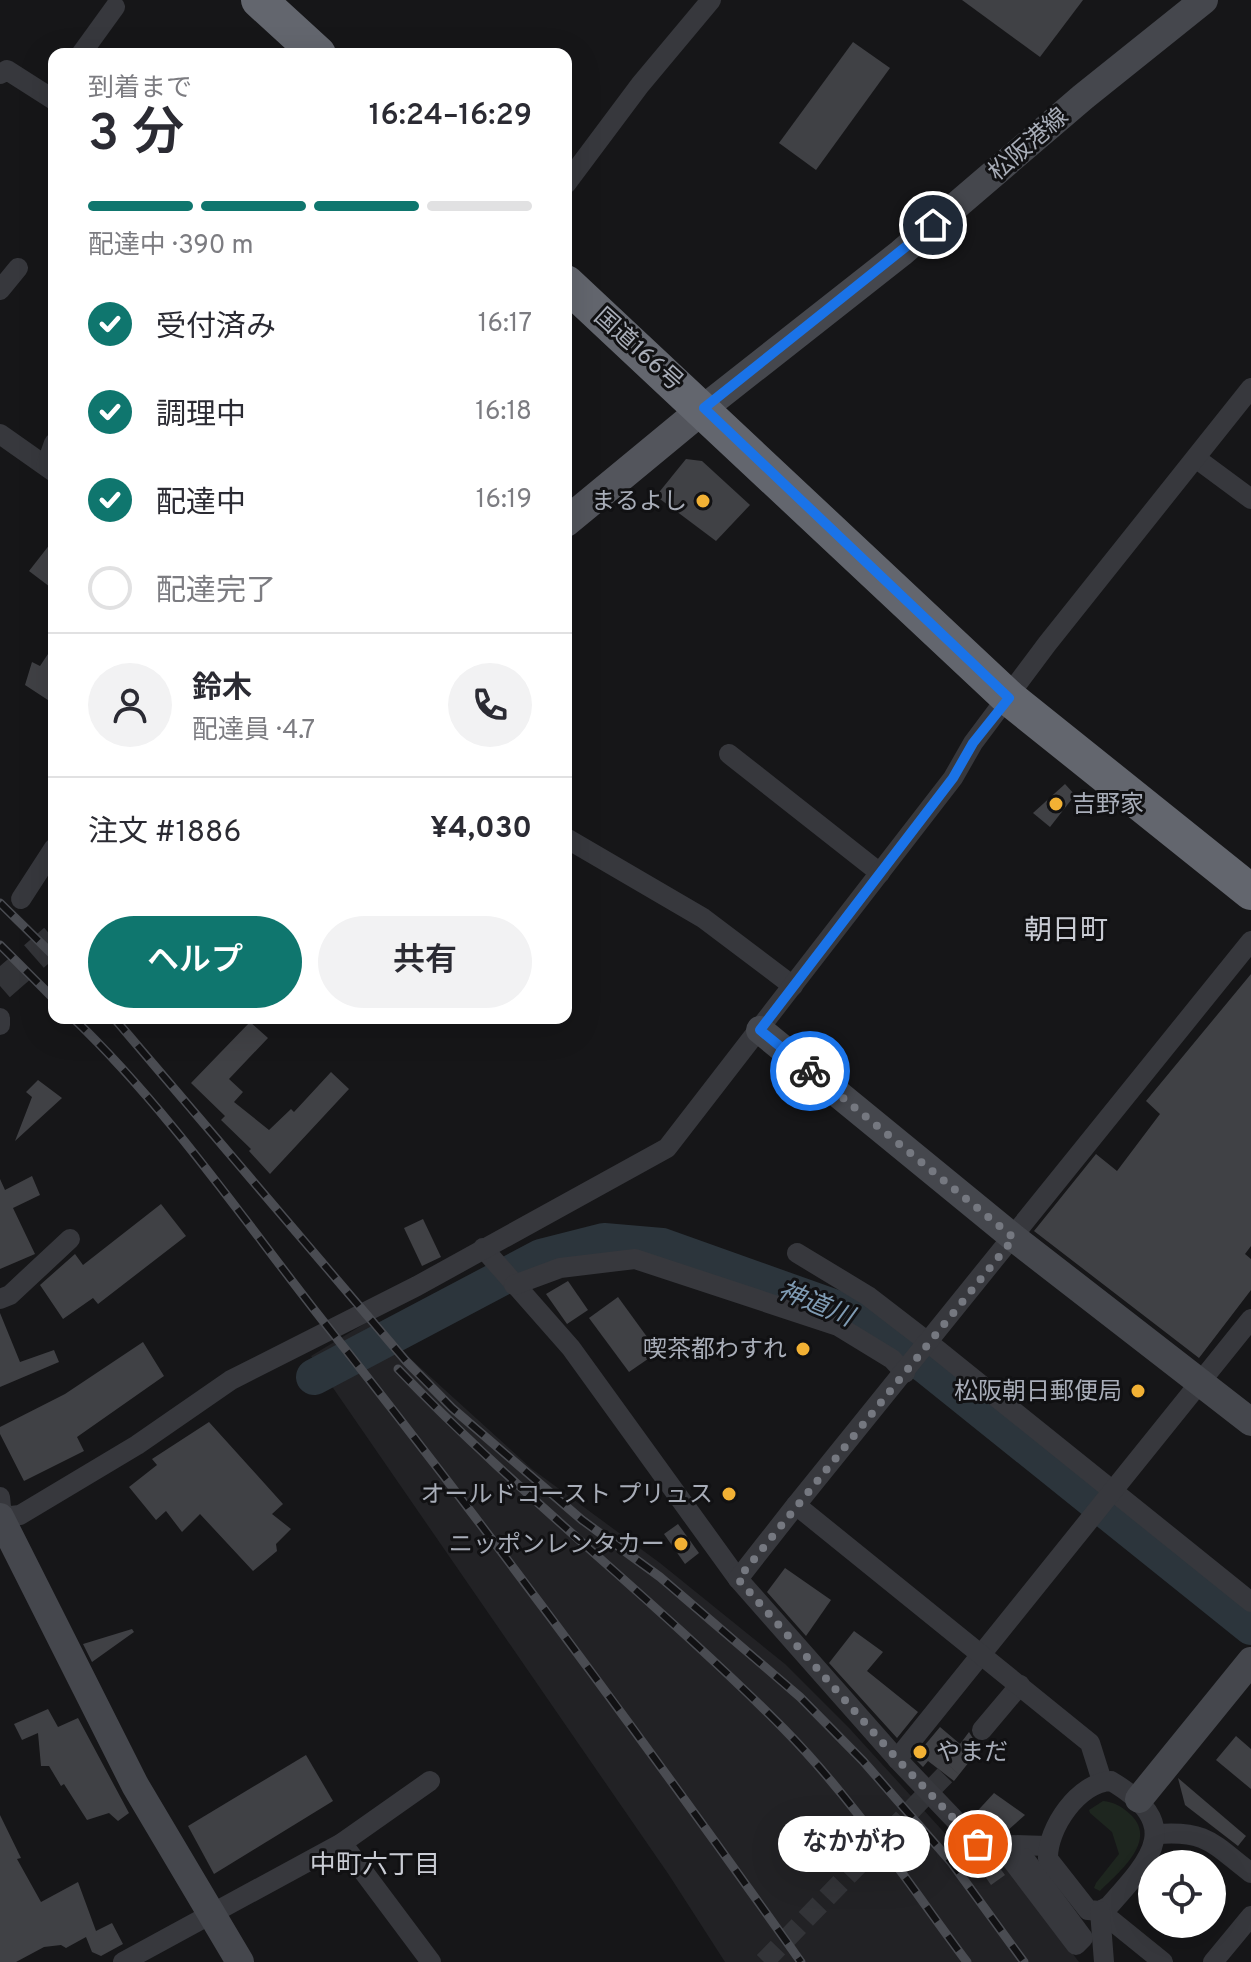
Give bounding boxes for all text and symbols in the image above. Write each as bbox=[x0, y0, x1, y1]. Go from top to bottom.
text: 到着まで bbox=[88, 73, 192, 106]
text: 16:24–16:29 bbox=[369, 98, 532, 135]
text: 3 分 bbox=[88, 103, 184, 169]
street label: 松阪港線 bbox=[983, 103, 1075, 188]
pin bbox=[899, 191, 967, 259]
icon: home bbox=[911, 203, 955, 247]
text: 配達中 · 390 m bbox=[88, 230, 254, 263]
icon: check bbox=[88, 302, 132, 346]
street label: 国道166号 bbox=[587, 303, 688, 398]
text: 16:17 bbox=[478, 308, 532, 341]
text: 受付済み bbox=[156, 310, 276, 347]
icon: check bbox=[88, 390, 132, 434]
text: 16:18 bbox=[475, 396, 532, 429]
text: 調理中 bbox=[156, 398, 246, 435]
icon: check bbox=[88, 478, 132, 522]
text: 16:19 bbox=[476, 484, 532, 517]
text: 配達中 bbox=[156, 486, 246, 523]
place label: まるよし bbox=[591, 488, 687, 518]
marker: まるよし bbox=[694, 492, 712, 510]
text: 配達完了 bbox=[156, 574, 276, 611]
button: person bbox=[88, 663, 172, 747]
button: phone bbox=[448, 663, 532, 747]
text: 鈴木 bbox=[192, 671, 252, 708]
text: 配達員 · 4.7 bbox=[192, 715, 315, 748]
place label: 吉野家 bbox=[1072, 791, 1144, 821]
marker: 吉野家 bbox=[1047, 795, 1065, 813]
text: ¥4,030 bbox=[430, 811, 532, 848]
text: 注文 #1886 bbox=[88, 815, 241, 852]
district label: 朝日町 bbox=[1024, 914, 1108, 950]
button: ヘルプ bbox=[88, 916, 302, 1008]
button: 共有 bbox=[318, 916, 532, 1008]
courier bbox=[770, 1031, 850, 1111]
icon: bike bbox=[788, 1049, 832, 1093]
water label: 神道川 bbox=[773, 1275, 860, 1336]
place label: 喫茶都わすれ bbox=[643, 1336, 787, 1366]
marker: 喫茶都わすれ bbox=[794, 1340, 812, 1358]
place label: 松阪朝日郵便局 bbox=[954, 1378, 1122, 1408]
marker: 松阪朝日郵便局 bbox=[1129, 1382, 1147, 1400]
place label: オールドコースト プリュス bbox=[421, 1481, 713, 1511]
marker: オールドコースト プリュス bbox=[720, 1485, 738, 1503]
place label: ニッポンレンタカー bbox=[449, 1531, 665, 1561]
marker: ニッポンレンタカー bbox=[672, 1535, 690, 1553]
place label: やまだ bbox=[936, 1739, 1008, 1769]
marker: やまだ bbox=[911, 1743, 929, 1761]
pin bbox=[944, 1810, 1012, 1878]
callout: なかがわ bbox=[778, 1816, 930, 1872]
icon: bag bbox=[956, 1822, 1000, 1866]
text: なかがわ bbox=[802, 1827, 906, 1860]
district label: 中町六丁目 bbox=[310, 1850, 440, 1883]
map controls bbox=[1138, 1850, 1226, 1938]
button: locate bbox=[1138, 1850, 1226, 1938]

